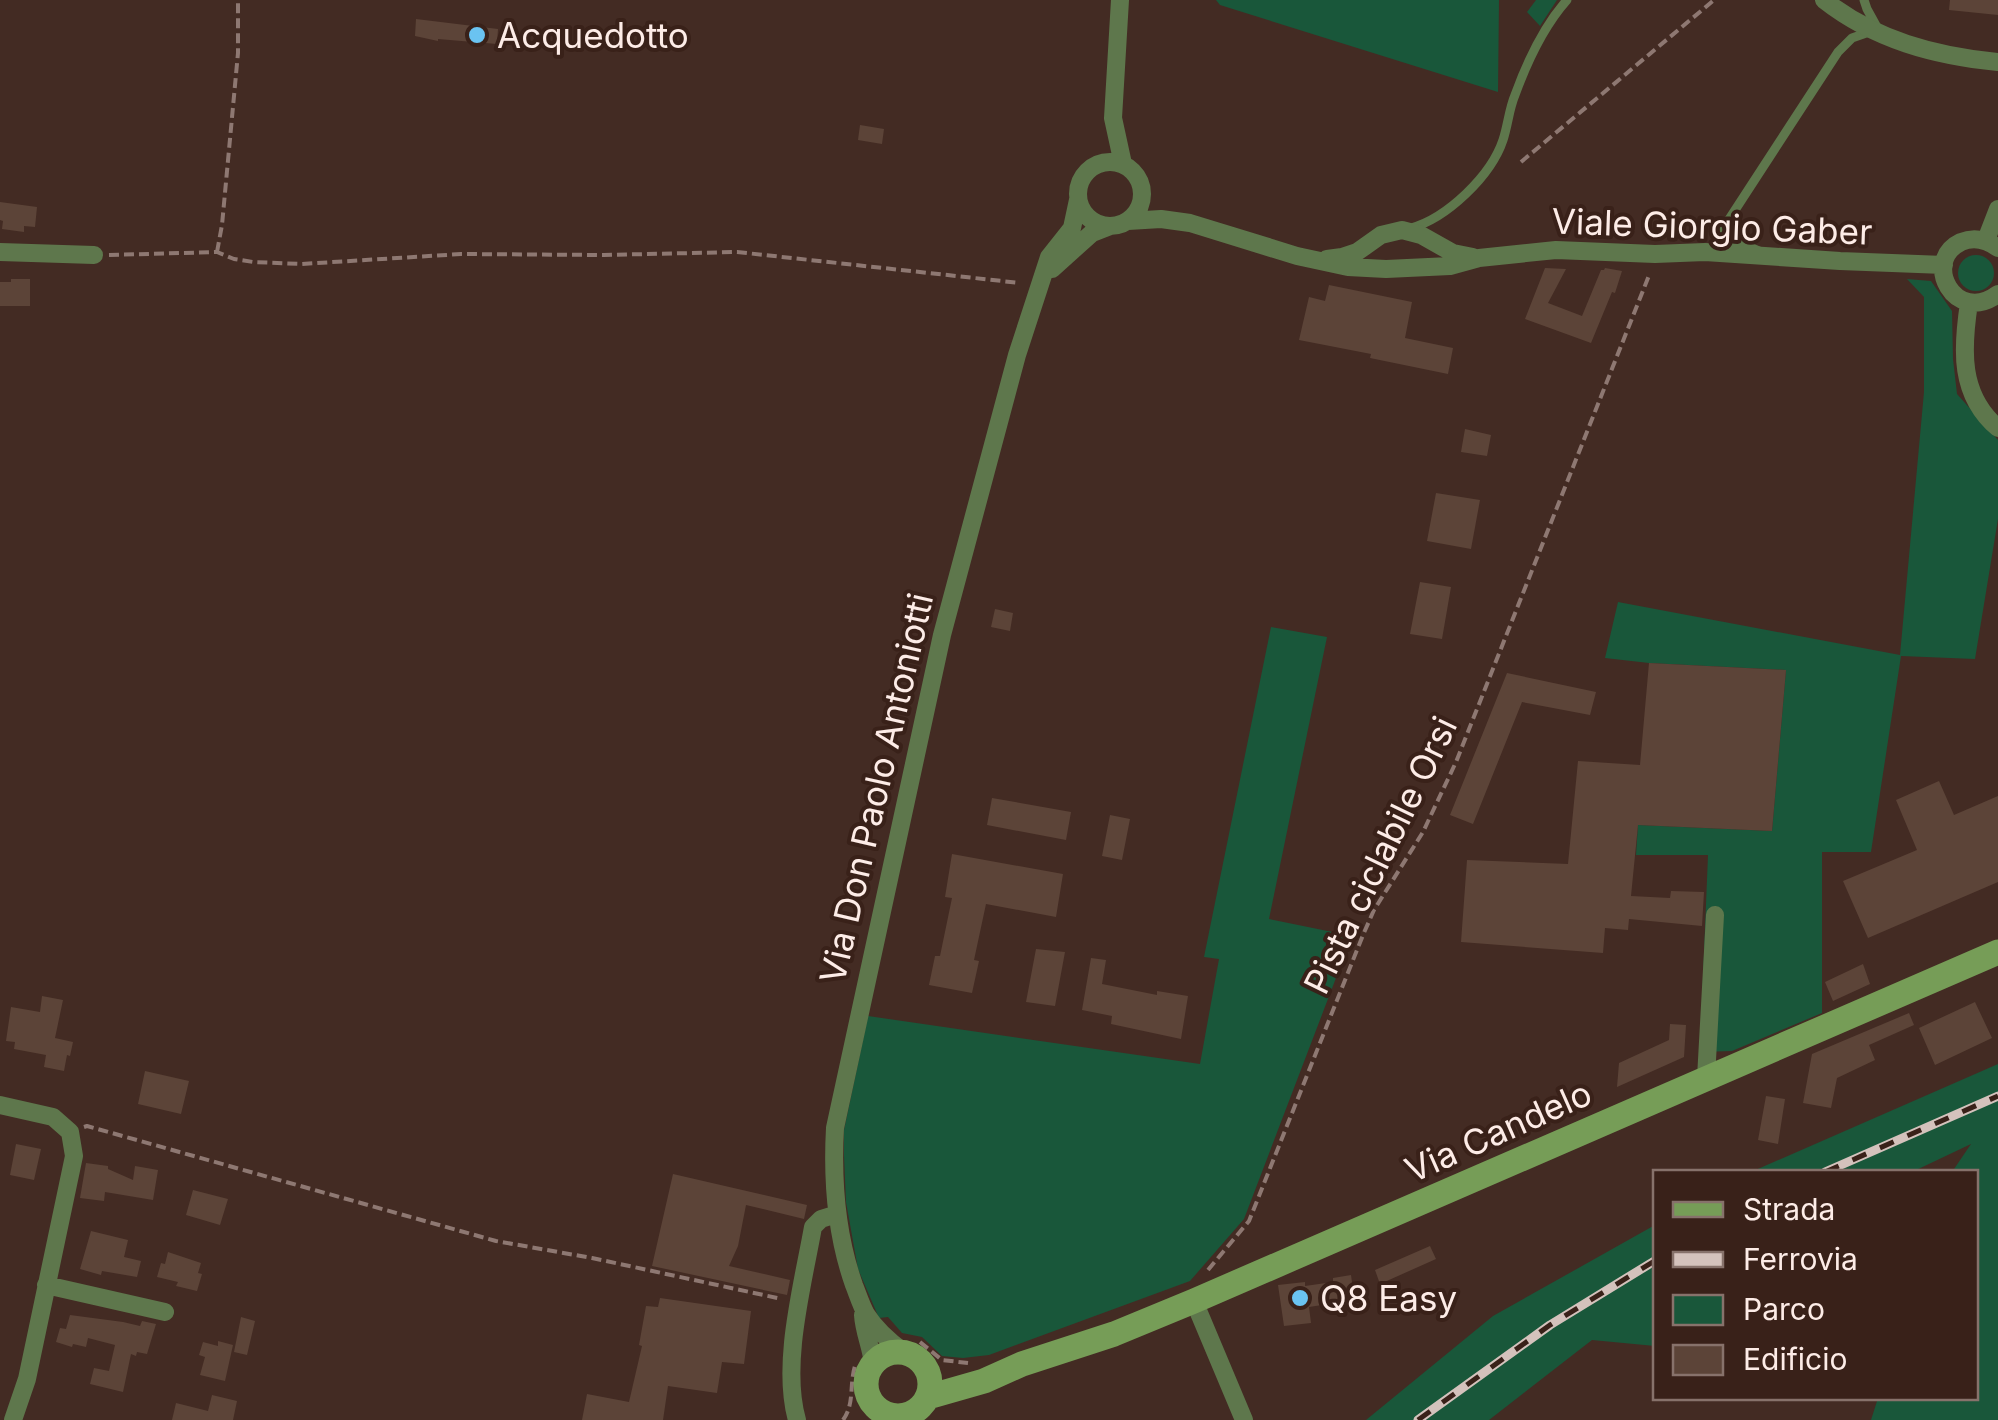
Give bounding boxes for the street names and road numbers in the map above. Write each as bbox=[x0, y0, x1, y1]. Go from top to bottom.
street label: Viale Giorgio Gaber bbox=[1551, 199, 1873, 253]
street label: Via Don Paolo Antoniotti bbox=[811, 589, 941, 987]
street label: Pista ciclabile Orsi bbox=[1295, 710, 1465, 1000]
street label: Via Candelo bbox=[1398, 1071, 1598, 1191]

